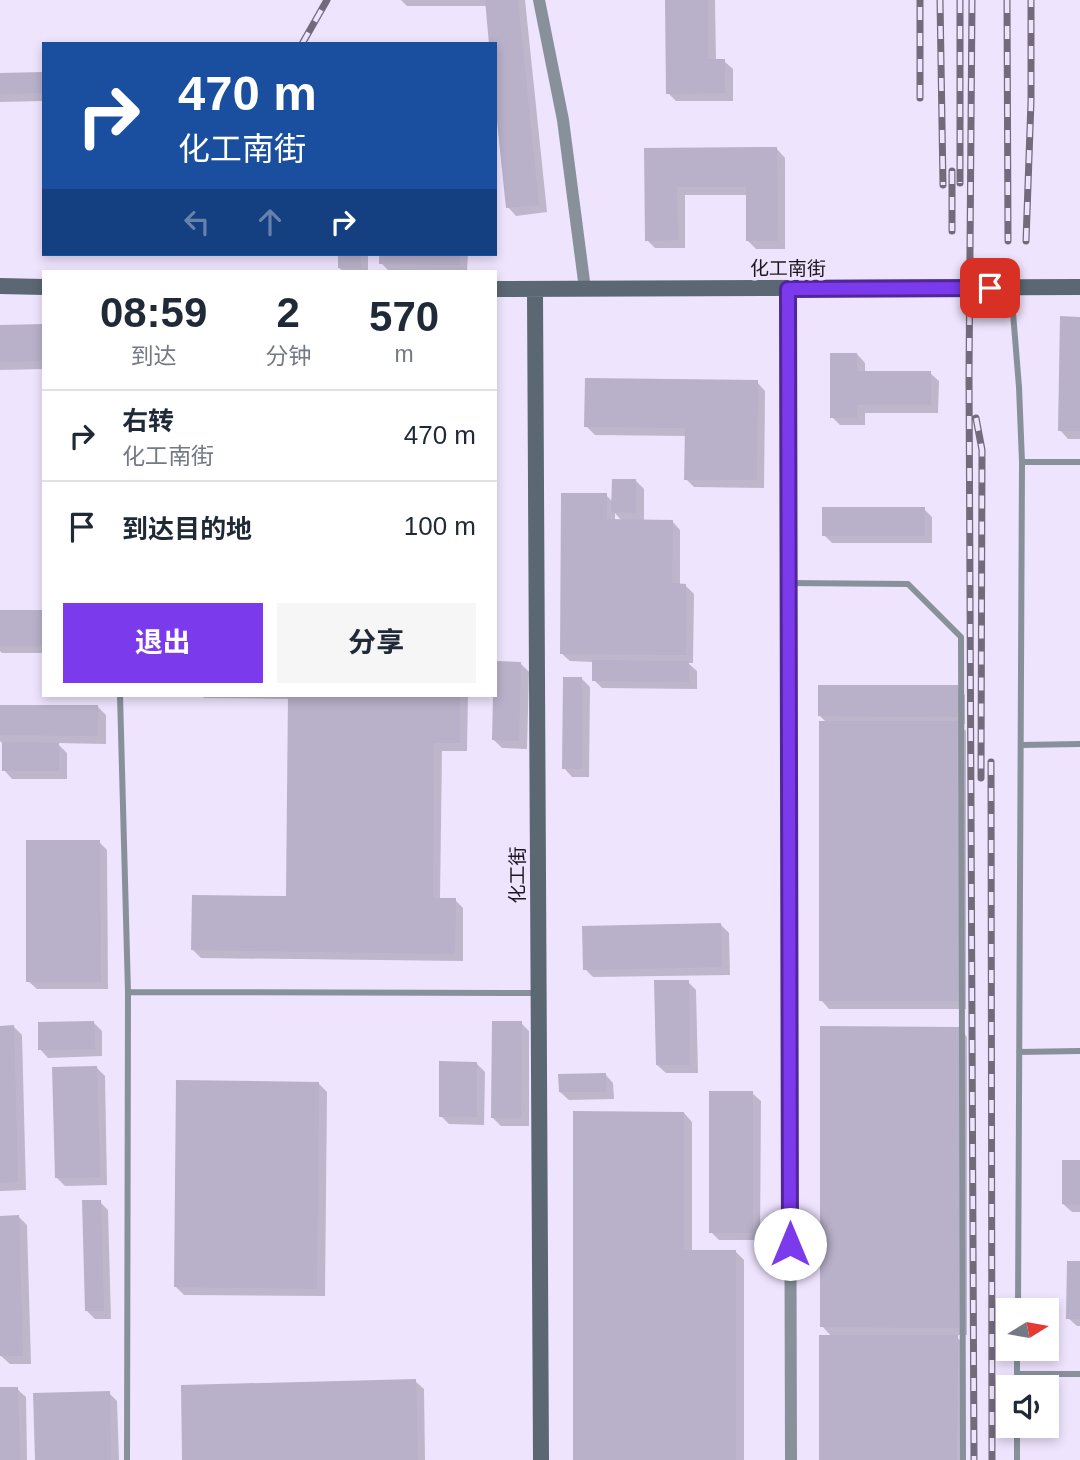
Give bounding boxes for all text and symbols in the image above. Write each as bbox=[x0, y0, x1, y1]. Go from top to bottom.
text: 470 m bbox=[178, 66, 317, 120]
icon: right bbox=[63, 70, 154, 161]
text: 化工南街 bbox=[178, 131, 306, 167]
icon: left bbox=[178, 203, 216, 241]
icon: ahead bbox=[251, 203, 289, 241]
icon: right bbox=[324, 203, 362, 241]
street label: 化工南街 bbox=[750, 258, 826, 279]
pin bbox=[960, 258, 1020, 318]
icon: arrive bbox=[971, 269, 1009, 307]
text: 08:59 bbox=[100, 289, 207, 336]
text: 2 bbox=[276, 289, 300, 336]
text: 570 bbox=[369, 293, 439, 340]
text: m bbox=[395, 341, 414, 367]
text: 到达 bbox=[131, 343, 177, 369]
text: 分钟 bbox=[265, 343, 311, 369]
text: 右转 bbox=[122, 406, 174, 436]
icon: right bbox=[63, 417, 101, 455]
text: 470 m bbox=[404, 420, 476, 450]
text: 化工南街 bbox=[122, 443, 214, 469]
icon: arrive bbox=[63, 508, 101, 546]
text: 100 m bbox=[404, 511, 476, 541]
text: 到达目的地 bbox=[122, 514, 252, 544]
button: 退出 bbox=[63, 603, 263, 683]
button: 分享 bbox=[277, 603, 476, 683]
street label: 化工街 bbox=[507, 846, 528, 904]
position arrow bbox=[753, 1207, 827, 1281]
north arrow bbox=[996, 1298, 1059, 1362]
map controls bbox=[996, 1298, 1059, 1438]
button: sound bbox=[996, 1375, 1059, 1438]

